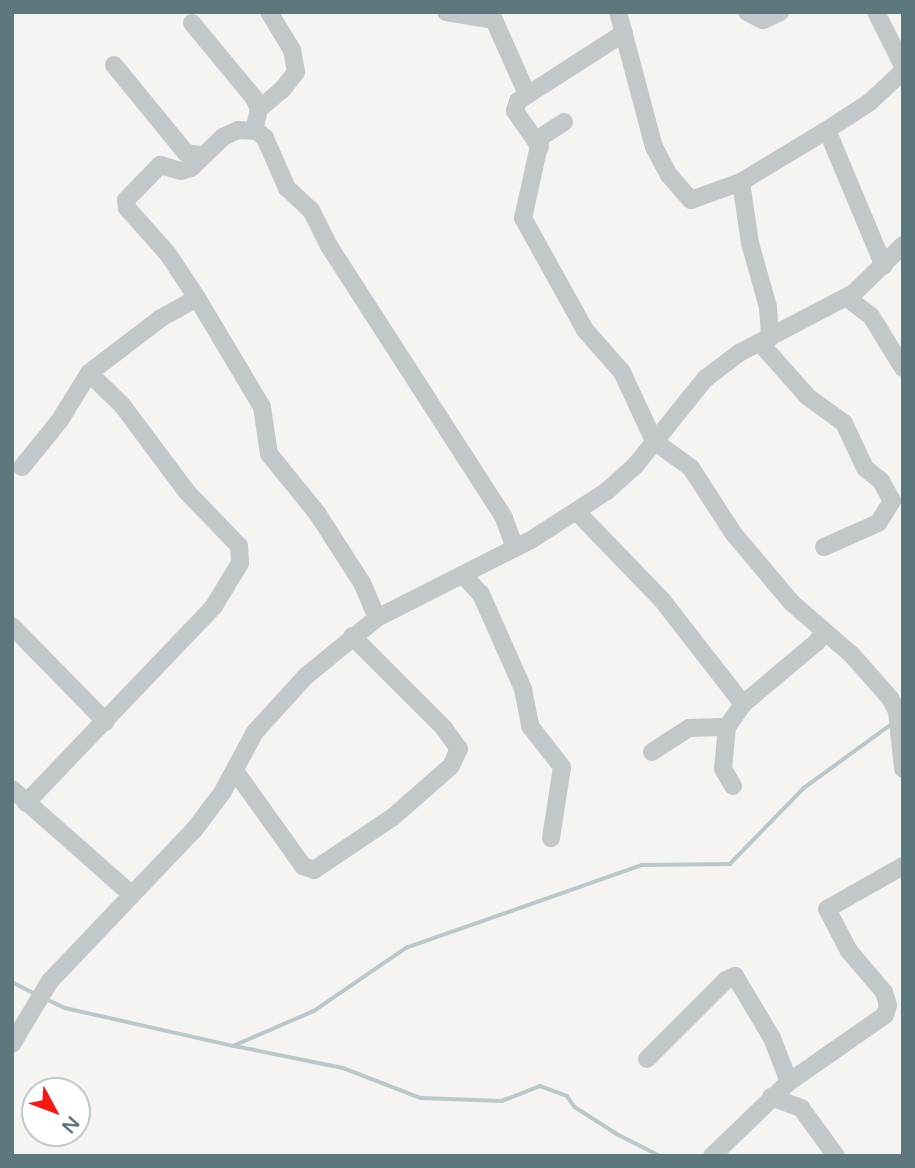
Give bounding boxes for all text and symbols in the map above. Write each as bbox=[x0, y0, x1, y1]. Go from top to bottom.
north arrow bbox=[21, 1077, 91, 1147]
text: N bbox=[57, 1111, 84, 1137]

